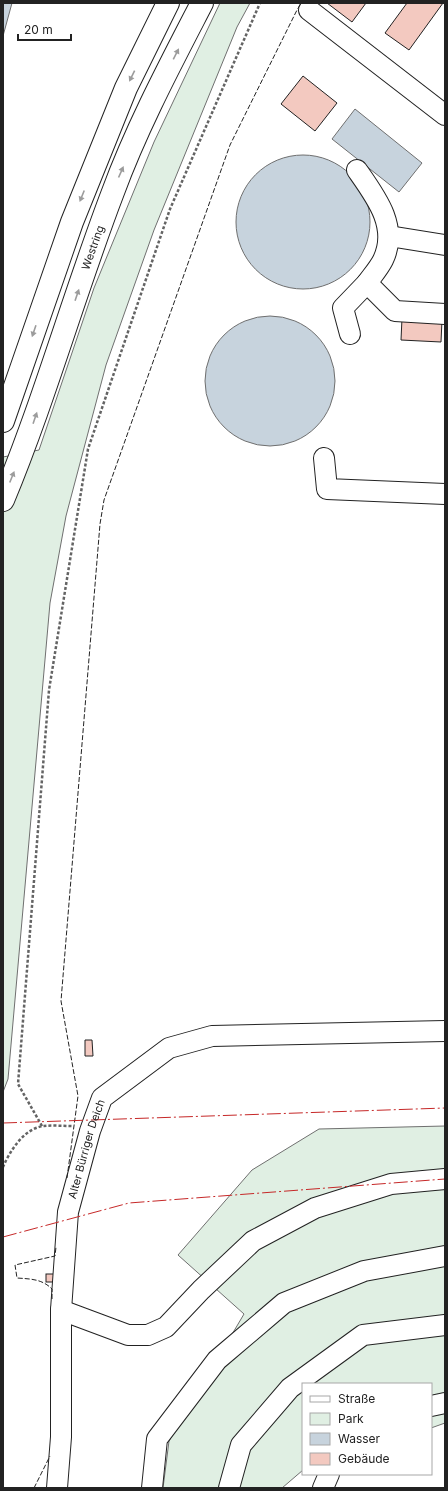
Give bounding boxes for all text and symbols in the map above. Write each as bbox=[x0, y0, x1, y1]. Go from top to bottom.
scale bar bbox=[18, 16, 71, 42]
text: 20 m bbox=[24, 22, 53, 37]
one-way arrow bbox=[172, 49, 179, 60]
one-way arrow bbox=[129, 70, 135, 81]
one-way arrow bbox=[118, 167, 124, 178]
one-way arrow bbox=[79, 190, 85, 202]
street label: Westring bbox=[78, 223, 107, 272]
one-way arrow bbox=[74, 288, 80, 300]
one-way arrow bbox=[31, 326, 37, 338]
one-way arrow bbox=[32, 411, 38, 423]
one-way arrow bbox=[10, 471, 16, 483]
street label: Alter Bürriger Deich bbox=[65, 1097, 108, 1200]
legend bbox=[302, 1383, 432, 1475]
text: Straße bbox=[338, 1391, 375, 1406]
text: Park bbox=[338, 1411, 364, 1426]
text: Wasser bbox=[338, 1431, 381, 1446]
text: Gebäude bbox=[338, 1451, 390, 1466]

